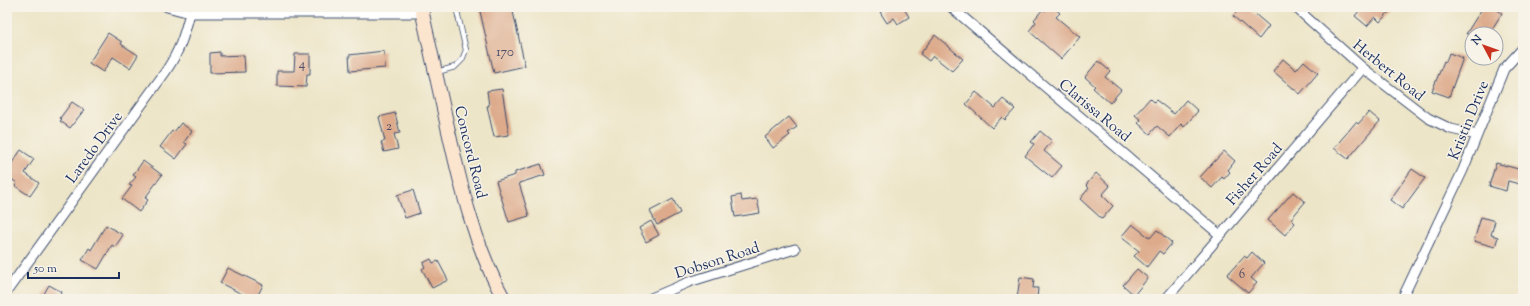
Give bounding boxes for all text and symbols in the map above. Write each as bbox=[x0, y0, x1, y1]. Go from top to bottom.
north arrow bbox=[1464, 26, 1504, 66]
text: N bbox=[1468, 31, 1486, 49]
street label: Herbert Road bbox=[1348, 36, 1429, 107]
house number: 170 bbox=[496, 44, 514, 62]
house number: 4 bbox=[299, 56, 306, 74]
street label: Clarissa Road bbox=[1053, 75, 1135, 148]
street label: Kristin Drive bbox=[1444, 78, 1495, 163]
street label: Concord Road bbox=[448, 104, 491, 201]
street label: Laredo Drive bbox=[62, 108, 128, 188]
house number: 2 bbox=[386, 118, 392, 136]
street label: Fisher Road bbox=[1222, 139, 1288, 211]
street label: Dobson Road bbox=[672, 238, 763, 285]
scale bar bbox=[28, 254, 119, 280]
text: 50 m bbox=[33, 260, 57, 278]
house number: 6 bbox=[1239, 266, 1245, 284]

